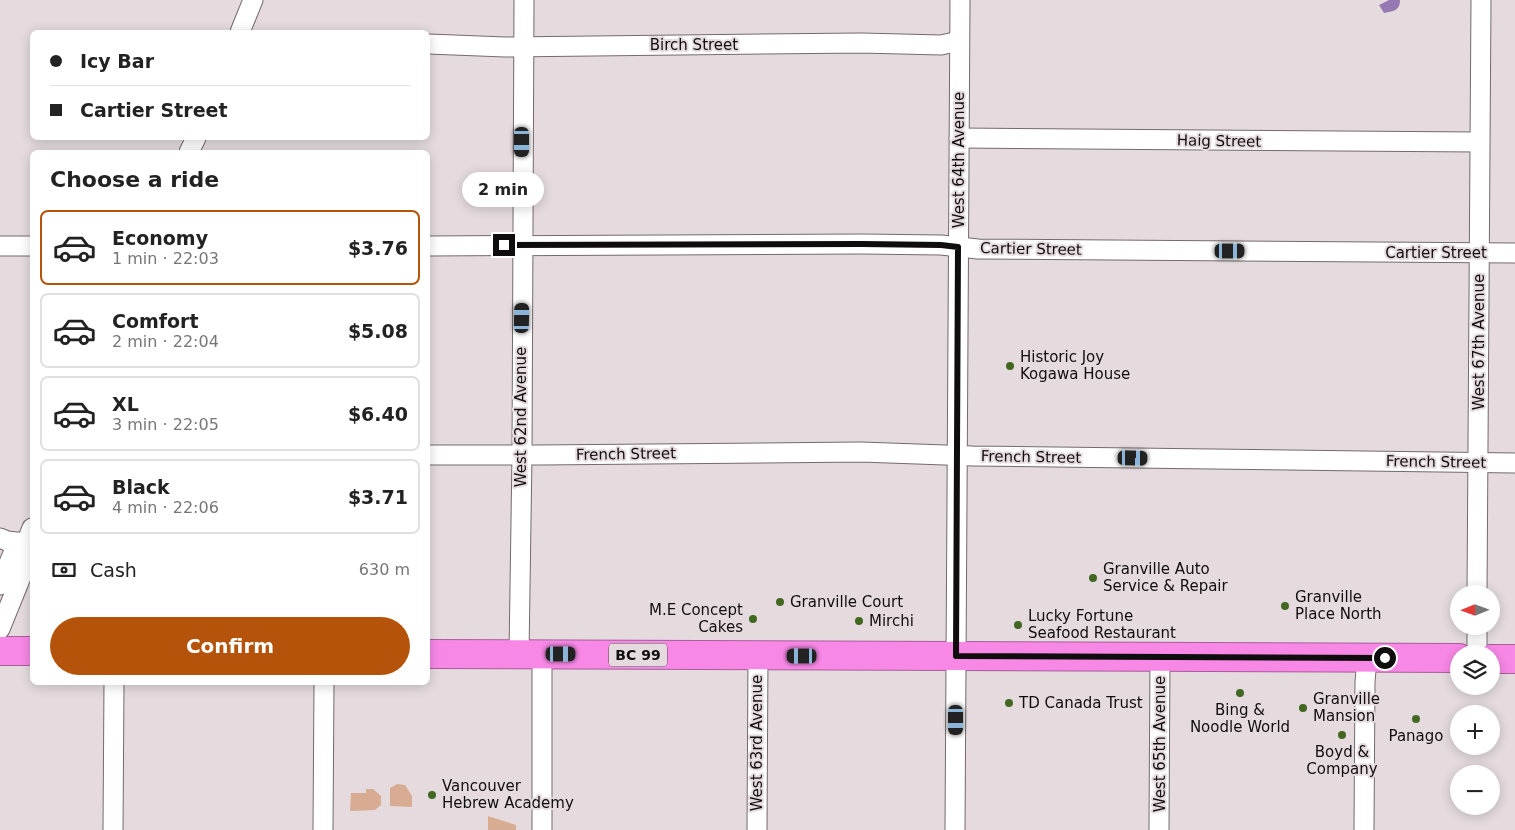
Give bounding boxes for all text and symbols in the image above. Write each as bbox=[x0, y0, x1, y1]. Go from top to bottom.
street label: Birch Street bbox=[650, 36, 738, 54]
text: Icy Bar bbox=[80, 50, 154, 72]
street label: West 64th Avenue bbox=[950, 92, 968, 228]
text: Cartier Street bbox=[80, 99, 228, 121]
car bbox=[514, 127, 529, 157]
street label: Haig Street bbox=[1177, 131, 1262, 151]
text: Choose a ride bbox=[50, 167, 219, 192]
callout: 2 min bbox=[463, 172, 545, 208]
text: 2 min bbox=[478, 180, 528, 199]
icon: car bbox=[52, 225, 97, 270]
text: Economy bbox=[112, 227, 208, 249]
route end bbox=[493, 234, 515, 256]
text: $3.76 bbox=[348, 237, 408, 259]
street label: Cartier Street bbox=[980, 239, 1082, 259]
car bbox=[1215, 244, 1245, 259]
street label: Cartier Street bbox=[1385, 244, 1487, 262]
text: 1 min · 22:03 bbox=[112, 249, 219, 268]
street label: West 67th Avenue bbox=[1470, 274, 1488, 410]
car bbox=[514, 303, 529, 333]
icon: car bbox=[52, 308, 97, 353]
text: Comfort bbox=[112, 310, 199, 332]
text: $5.08 bbox=[348, 320, 408, 342]
text: 2 min · 22:04 bbox=[112, 332, 219, 351]
street label: West 62nd Avenue bbox=[512, 347, 530, 487]
place label: Historic Joy Kogawa House bbox=[1020, 348, 1130, 383]
marker: Historic Joy Kogawa House bbox=[1004, 360, 1016, 372]
icon: car bbox=[52, 391, 97, 436]
text: XL bbox=[112, 393, 139, 415]
text: $6.40 bbox=[348, 403, 408, 425]
text: 3 min · 22:05 bbox=[112, 415, 219, 434]
street label: French Street bbox=[576, 444, 676, 464]
street label: French Street bbox=[981, 447, 1081, 467]
car bbox=[1117, 450, 1148, 466]
street label: French Street bbox=[1386, 452, 1486, 472]
icon: car bbox=[52, 474, 97, 519]
text: Black bbox=[112, 476, 170, 498]
text: $3.71 bbox=[348, 486, 408, 508]
text: 4 min · 22:06 bbox=[112, 498, 219, 517]
icon: cash bbox=[50, 556, 78, 584]
text: Cash bbox=[90, 559, 137, 581]
text: 630 m bbox=[359, 560, 410, 579]
place label: Granville Auto Service & Repair bbox=[1103, 560, 1229, 595]
marker: Granville Auto Service & Repair bbox=[1087, 572, 1099, 584]
north arrow bbox=[1450, 585, 1500, 635]
map controls bbox=[1450, 585, 1500, 815]
place label: Granville Place North bbox=[1295, 588, 1382, 623]
place label: Granville Court bbox=[790, 593, 903, 611]
marker: Granville Court bbox=[774, 596, 786, 608]
marker: Granville Place North bbox=[1279, 600, 1291, 612]
place label: M.E Concept Cakes bbox=[649, 601, 743, 636]
place label: Lucky Fortune Seafood Restaurant bbox=[1028, 607, 1176, 642]
place label: Mirchi bbox=[869, 612, 914, 630]
marker: M.E Concept Cakes bbox=[747, 613, 759, 625]
marker: Mirchi bbox=[853, 615, 865, 627]
button: Confirm bbox=[50, 617, 410, 675]
marker: Lucky Fortune Seafood Restaurant bbox=[1012, 619, 1024, 631]
road number: BC 99 bbox=[609, 644, 667, 666]
button: layers bbox=[1450, 645, 1500, 695]
car bbox=[546, 647, 576, 662]
route start bbox=[1374, 647, 1396, 669]
car bbox=[787, 649, 817, 664]
street label: West 63rd Avenue bbox=[748, 675, 766, 811]
street label: West 65th Avenue bbox=[1151, 676, 1169, 812]
marker: Bing & Noodle World bbox=[1234, 687, 1246, 699]
place label: Granville Mansion bbox=[1313, 690, 1380, 725]
place label: TD Canada Trust bbox=[1018, 694, 1143, 712]
marker: TD Canada Trust bbox=[1003, 697, 1015, 709]
place label: Bing & Noodle World bbox=[1190, 701, 1290, 736]
marker: Granville Mansion bbox=[1297, 702, 1309, 714]
car bbox=[948, 705, 963, 735]
button: + bbox=[1450, 705, 1500, 755]
marker: Panago bbox=[1410, 713, 1422, 725]
place label: Panago bbox=[1389, 727, 1443, 745]
marker: Boyd & Company bbox=[1336, 729, 1348, 741]
place label: Boyd & Company bbox=[1306, 743, 1378, 778]
button: − bbox=[1450, 765, 1500, 815]
place label: Vancouver Hebrew Academy bbox=[442, 777, 574, 812]
marker: Vancouver Hebrew Academy bbox=[426, 789, 438, 801]

